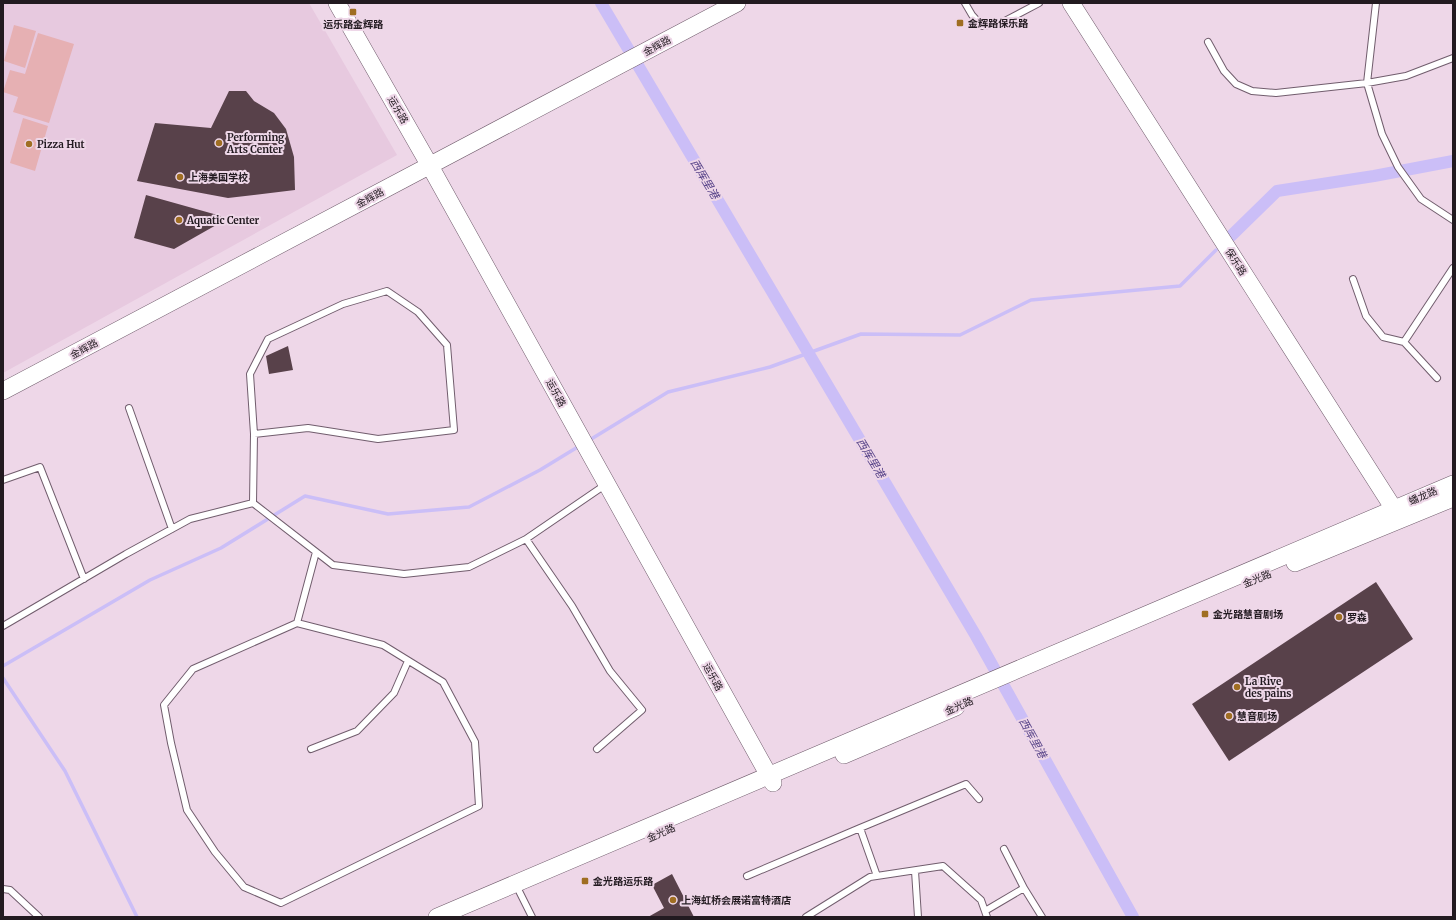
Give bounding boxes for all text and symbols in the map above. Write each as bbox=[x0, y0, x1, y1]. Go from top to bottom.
marker: 运乐路金辉路 bbox=[348, 7, 358, 17]
place label: 金辉路保乐路 bbox=[967, 17, 1029, 30]
place label: 运乐路金辉路 bbox=[323, 18, 384, 31]
marker: 金辉路保乐路 bbox=[955, 18, 965, 28]
street label: 金辉路 bbox=[641, 33, 673, 59]
street label: 运乐路 bbox=[385, 94, 411, 126]
place label: Performing Arts Center bbox=[226, 131, 285, 156]
place label: Pizza Hut bbox=[37, 138, 85, 151]
marker: Performing Arts Center bbox=[214, 138, 224, 148]
marker: Pizza Hut bbox=[24, 139, 34, 149]
water label: 西厍里港 bbox=[688, 157, 723, 203]
place label: 上海美国学校 bbox=[188, 171, 248, 184]
marker: 上海美国学校 bbox=[175, 172, 185, 182]
street label: 金辉路 bbox=[354, 185, 386, 211]
place label: Aquatic Center bbox=[186, 214, 260, 227]
marker: Aquatic Center bbox=[174, 215, 184, 225]
street label: 保乐路 bbox=[1222, 246, 1250, 278]
street label: 金辉路 bbox=[68, 336, 100, 362]
street label: 运乐路 bbox=[543, 377, 569, 409]
water label: 西厍里港 bbox=[854, 436, 889, 482]
street label: 蟠龙路 bbox=[1407, 484, 1439, 508]
street label: 金光路 bbox=[1241, 567, 1273, 591]
place label: 金光路慧音剧场 bbox=[1212, 608, 1283, 621]
marker: 金光路慧音剧场 bbox=[1200, 609, 1210, 619]
place label: 罗森 bbox=[1347, 611, 1367, 624]
marker: 罗森 bbox=[1334, 612, 1344, 622]
street label: 运乐路 bbox=[700, 661, 726, 693]
place label: La Rive des pains bbox=[1245, 675, 1292, 700]
marker: La Rive des pains bbox=[1232, 682, 1242, 692]
street label: 金光路 bbox=[943, 694, 975, 718]
place label: 慧音剧场 bbox=[1237, 710, 1277, 723]
marker: 慧音剧场 bbox=[1224, 711, 1234, 721]
water label: 西厍里港 bbox=[1016, 715, 1051, 762]
street label: 金光路 bbox=[645, 821, 677, 845]
place label: 金光路运乐路 bbox=[592, 875, 654, 888]
marker: 金光路运乐路 bbox=[580, 876, 590, 886]
place label: 上海虹桥会展诺富特酒店 bbox=[681, 894, 791, 907]
marker: 上海虹桥会展诺富特酒店 bbox=[668, 895, 678, 905]

